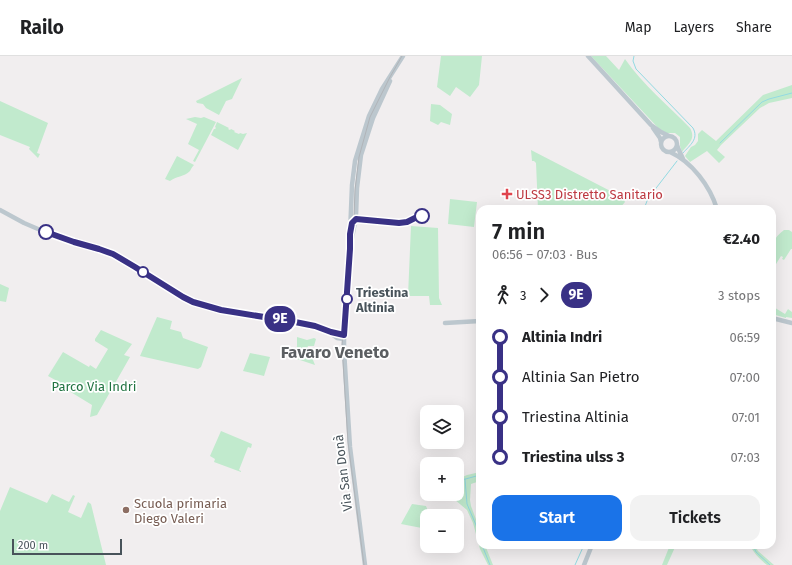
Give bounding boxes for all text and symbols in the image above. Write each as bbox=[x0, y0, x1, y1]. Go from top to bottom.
text: Railo bbox=[20, 16, 64, 39]
text: Map bbox=[625, 19, 651, 36]
text: Layers bbox=[673, 19, 714, 36]
text: Share bbox=[736, 19, 772, 36]
place label: ULSS3 Distretto Sanitario bbox=[516, 187, 663, 202]
marker: ULSS3 Distretto Sanitario bbox=[501, 188, 513, 200]
unlabelled marker bbox=[414, 208, 430, 224]
text: 7 min bbox=[492, 218, 545, 245]
unlabelled marker bbox=[38, 224, 54, 240]
text: €2.40 bbox=[723, 230, 760, 248]
text: 06:56 – 07:03 · Bus bbox=[492, 247, 598, 262]
unlabelled marker bbox=[137, 266, 149, 278]
icon: walk bbox=[492, 284, 514, 306]
icon: forward bbox=[533, 284, 555, 306]
place label: Triestina Altinia bbox=[355, 285, 408, 315]
text: 9E bbox=[569, 286, 584, 303]
text: 3 bbox=[520, 288, 527, 303]
text: 3 stops bbox=[718, 288, 760, 303]
marker: Triestina Altinia bbox=[341, 293, 353, 305]
line badge: 9E bbox=[262, 306, 298, 332]
text: 9E bbox=[272, 310, 288, 327]
text: Altinia Indri bbox=[522, 328, 602, 346]
text: 06:59 bbox=[730, 330, 760, 345]
district label: Favaro Veneto bbox=[281, 342, 389, 363]
text: Altinia San Pietro bbox=[522, 368, 640, 386]
text: 07:00 bbox=[730, 370, 760, 385]
park label: Parco Via Indri bbox=[52, 379, 136, 394]
map controls bbox=[420, 405, 464, 553]
button: layers bbox=[420, 405, 464, 449]
text: Triestina Altinia bbox=[522, 408, 629, 426]
text: 07:01 bbox=[732, 410, 760, 425]
street label: Via San Donà bbox=[331, 434, 355, 512]
text: Triestina ulss 3 bbox=[522, 448, 625, 466]
text: 07:03 bbox=[731, 450, 760, 465]
button: + bbox=[420, 457, 464, 501]
button: Start bbox=[492, 495, 622, 541]
button: Tickets bbox=[630, 495, 760, 541]
place label: Scuola primaria Diego Valeri bbox=[134, 496, 227, 526]
marker: Scuola primaria Diego Valeri bbox=[121, 505, 131, 515]
button: − bbox=[420, 509, 464, 553]
scale bar bbox=[12, 537, 122, 556]
text: 200 m bbox=[18, 539, 48, 552]

